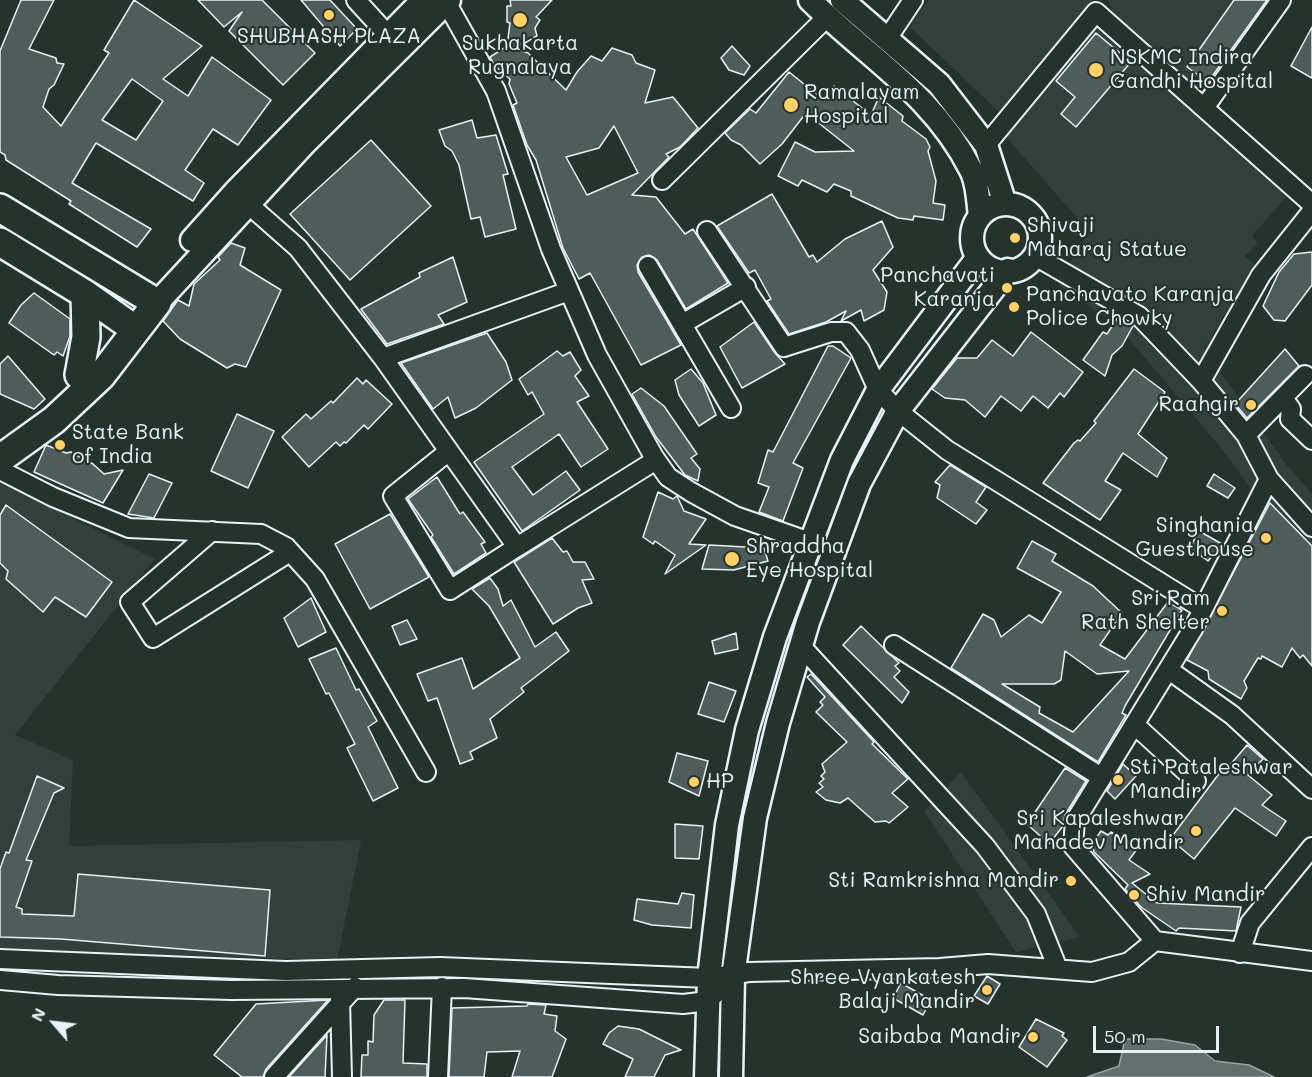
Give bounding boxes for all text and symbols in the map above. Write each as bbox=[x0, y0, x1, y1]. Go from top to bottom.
marker: SHUBHASH PLAZA bbox=[322, 8, 336, 22]
marker: Sukhakarta Rugnalaya bbox=[511, 11, 529, 29]
place label: SHUBHASH PLAZA bbox=[237, 24, 421, 50]
place label: Sukhakarta Rugnalaya bbox=[462, 31, 578, 81]
place label: NSKMC Indira Gandhi Hospital bbox=[1110, 45, 1273, 95]
marker: NSKMC Indira Gandhi Hospital bbox=[1087, 61, 1105, 79]
place label: Ramalayam Hospital bbox=[804, 80, 919, 130]
marker: Ramalayam Hospital bbox=[782, 96, 800, 114]
place label: Shivaji Maharaj Statue bbox=[1027, 213, 1187, 263]
marker: Shivaji Maharaj Statue bbox=[1008, 231, 1022, 245]
place label: Panchavati Karanja bbox=[880, 263, 995, 313]
marker: Panchavati Karanja bbox=[1000, 281, 1014, 295]
place label: Panchavato Karanja Police Chowky bbox=[1026, 282, 1235, 332]
marker: Panchavato Karanja Police Chowky bbox=[1007, 300, 1021, 314]
place label: Raahgir bbox=[1158, 392, 1239, 418]
marker: Raahgir bbox=[1244, 398, 1258, 412]
place label: State Bank of India bbox=[72, 420, 184, 470]
marker: State Bank of India bbox=[53, 438, 67, 452]
place label: Singhania Guesthouse bbox=[1136, 513, 1254, 563]
marker: Singhania Guesthouse bbox=[1259, 531, 1273, 545]
place label: Shraddha Eye Hospital bbox=[746, 534, 873, 584]
marker: Shraddha Eye Hospital bbox=[723, 550, 741, 568]
place label: Sri Ram Rath Shelter bbox=[1081, 586, 1210, 636]
marker: Sri Ram Rath Shelter bbox=[1215, 604, 1229, 618]
place label: Sti Pataleshwar Mandir bbox=[1130, 755, 1293, 805]
place label: HP bbox=[706, 769, 734, 795]
marker: Sti Pataleshwar Mandir bbox=[1111, 773, 1125, 787]
marker: HP bbox=[687, 775, 701, 789]
place label: Sri Kapaleshwar Mahadev Mandir bbox=[1013, 806, 1184, 856]
marker: Sri Kapaleshwar Mahadev Mandir bbox=[1189, 824, 1203, 838]
place label: Sti Ramkrishna Mandir bbox=[828, 868, 1059, 894]
marker: Sti Ramkrishna Mandir bbox=[1064, 874, 1078, 888]
place label: Shiv Mandir bbox=[1146, 882, 1266, 908]
marker: Shiv Mandir bbox=[1127, 888, 1141, 902]
place label: Shree Vyankatesh Balaji Mandir bbox=[790, 965, 975, 1015]
marker: Shree Vyankatesh Balaji Mandir bbox=[980, 983, 994, 997]
north arrow bbox=[24, 993, 84, 1053]
text: N bbox=[26, 1004, 50, 1025]
scale bar bbox=[1096, 1014, 1222, 1052]
place label: Saibaba Mandir bbox=[858, 1024, 1021, 1050]
text: 50 m bbox=[1104, 1024, 1146, 1048]
marker: Saibaba Mandir bbox=[1026, 1030, 1040, 1044]

